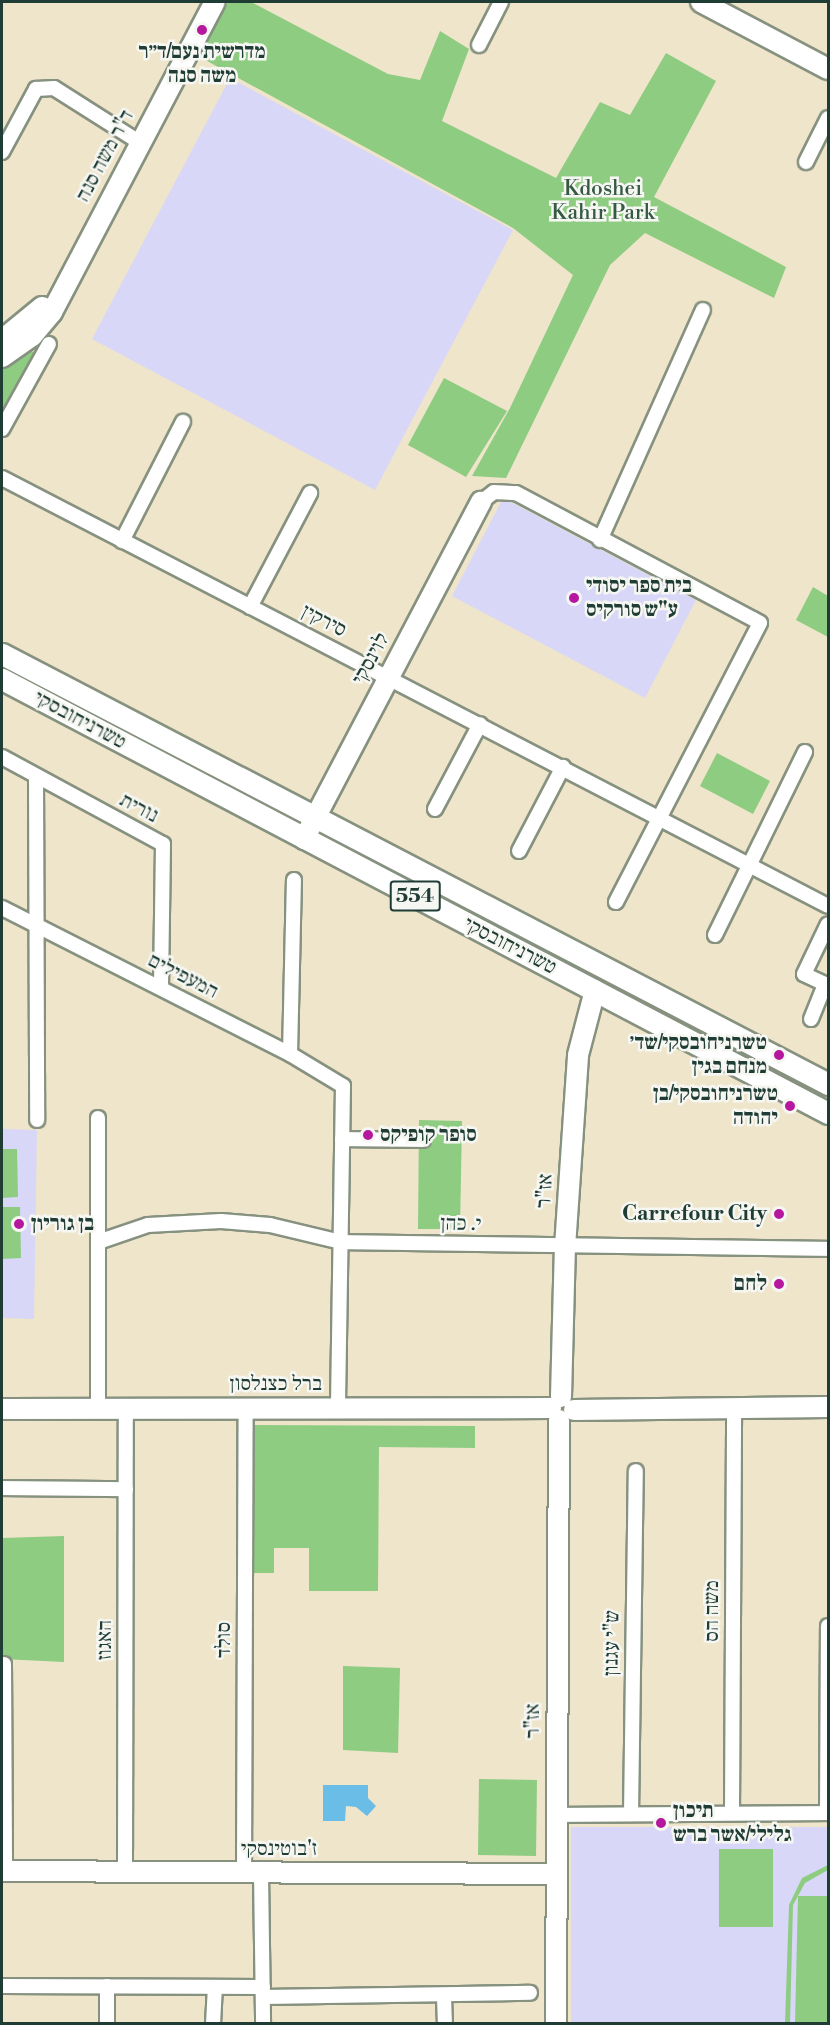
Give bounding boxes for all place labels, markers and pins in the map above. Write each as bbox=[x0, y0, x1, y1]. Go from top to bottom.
marker: מדרשית נעם/ד״ר משה סנה bbox=[195, 23, 209, 37]
place label: מדרשית נעם/ד״ר משה סנה bbox=[138, 39, 266, 89]
place label: בית ספר יסודי ע"ש סורקיס bbox=[586, 573, 692, 623]
marker: בית ספר יסודי ע"ש סורקיס bbox=[567, 591, 581, 605]
place label: טשרניחובסקי/שד׳ מנחם בגין bbox=[630, 1030, 767, 1080]
marker: טשרניחובסקי/שד׳ מנחם בגין bbox=[772, 1048, 786, 1062]
place label: טשרניחובסקי/בן יהודה bbox=[653, 1081, 778, 1131]
marker: טשרניחובסקי/בן יהודה bbox=[783, 1099, 797, 1113]
place label: סופר קופיקס bbox=[380, 1122, 477, 1148]
marker: סופר קופיקס bbox=[361, 1128, 375, 1142]
place label: Carrefour City bbox=[622, 1201, 767, 1227]
marker: Carrefour City bbox=[772, 1207, 786, 1221]
place label: בן גוריון bbox=[31, 1211, 94, 1237]
marker: בן גוריון bbox=[12, 1217, 26, 1231]
place label: לחם bbox=[734, 1271, 767, 1297]
marker: לחם bbox=[772, 1277, 786, 1291]
place label: תיכון גלילי/אשר ברש bbox=[673, 1798, 792, 1848]
marker: תיכון גלילי/אשר ברש bbox=[654, 1816, 668, 1830]

